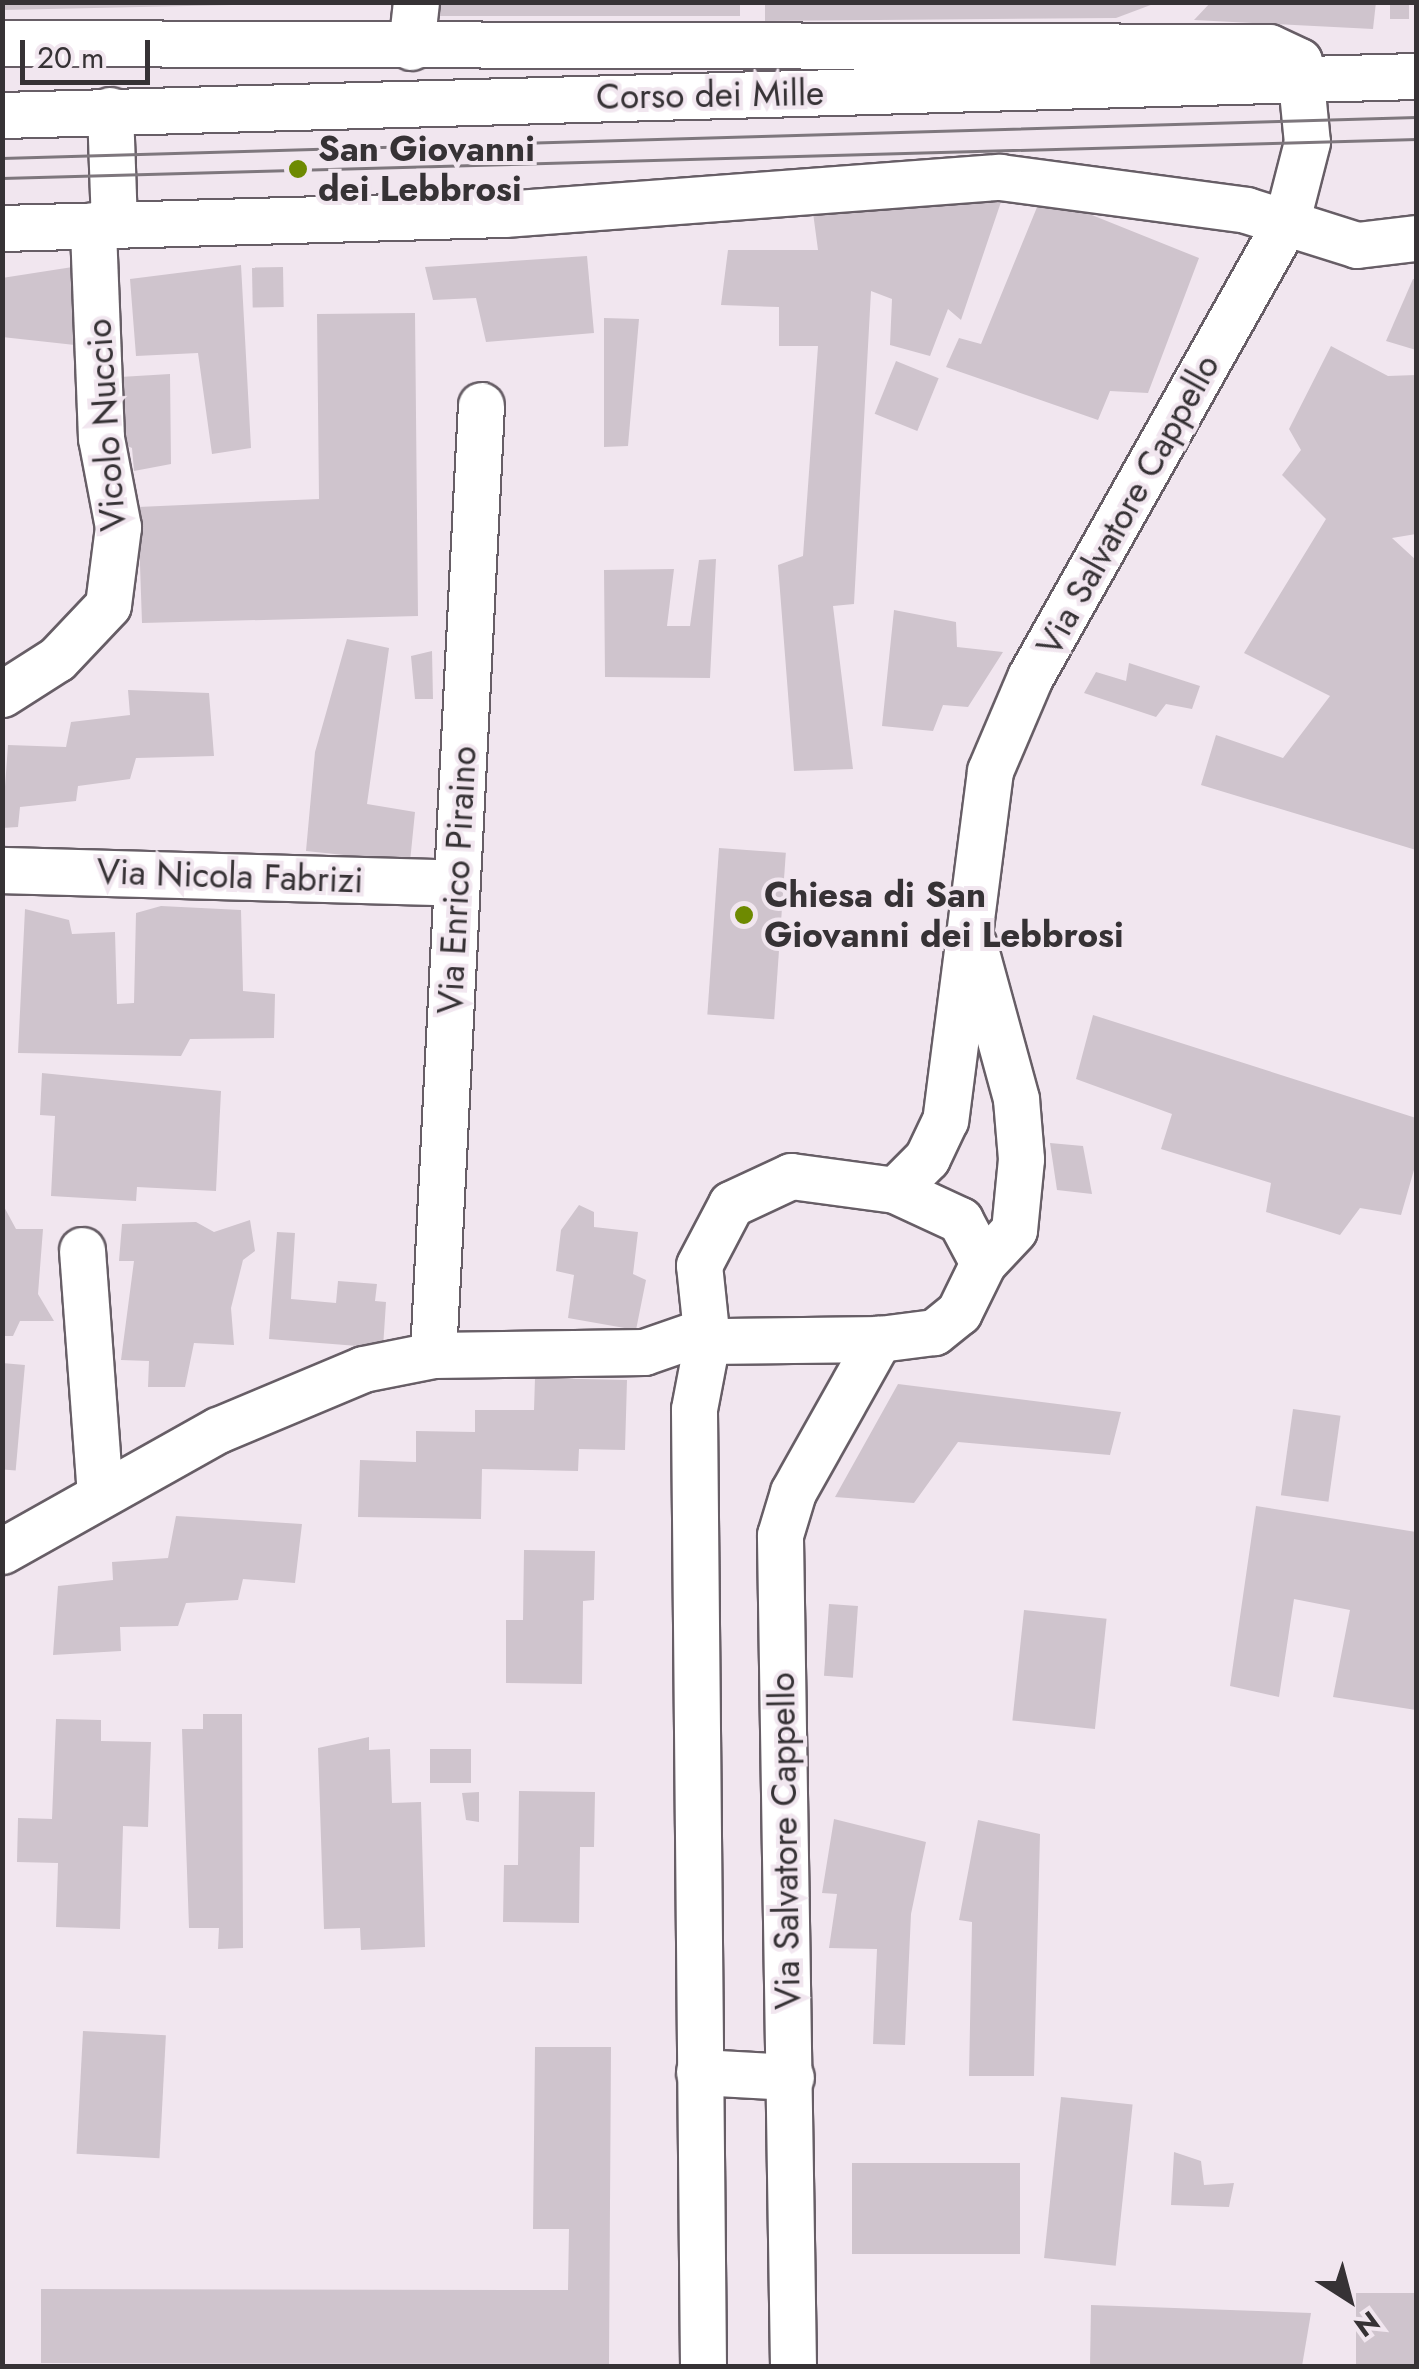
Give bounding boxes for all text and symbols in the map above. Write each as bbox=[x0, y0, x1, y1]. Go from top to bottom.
scale bar bbox=[25, 20, 155, 82]
text: 20 m bbox=[37, 36, 104, 79]
street label: Corso dei Mille bbox=[596, 72, 824, 118]
place label: San Giovanni dei Lebbrosi bbox=[318, 128, 535, 210]
marker: San Giovanni dei Lebbrosi bbox=[287, 158, 309, 180]
street label: Vicolo Nuccio bbox=[78, 317, 134, 533]
street label: Via Salvatore Cappello bbox=[1028, 347, 1228, 663]
street label: Via Enrico Piraino bbox=[429, 745, 485, 1015]
street label: Via Nicola Fabrizi bbox=[96, 850, 364, 902]
place label: Chiesa di San Giovanni dei Lebbrosi bbox=[764, 874, 1124, 956]
marker: Chiesa di San Giovanni dei Lebbrosi bbox=[733, 904, 755, 926]
street label: Via Salvatore Cappello bbox=[761, 1672, 809, 2010]
north arrow bbox=[1299, 2249, 1399, 2349]
text: N bbox=[1346, 2301, 1388, 2347]

